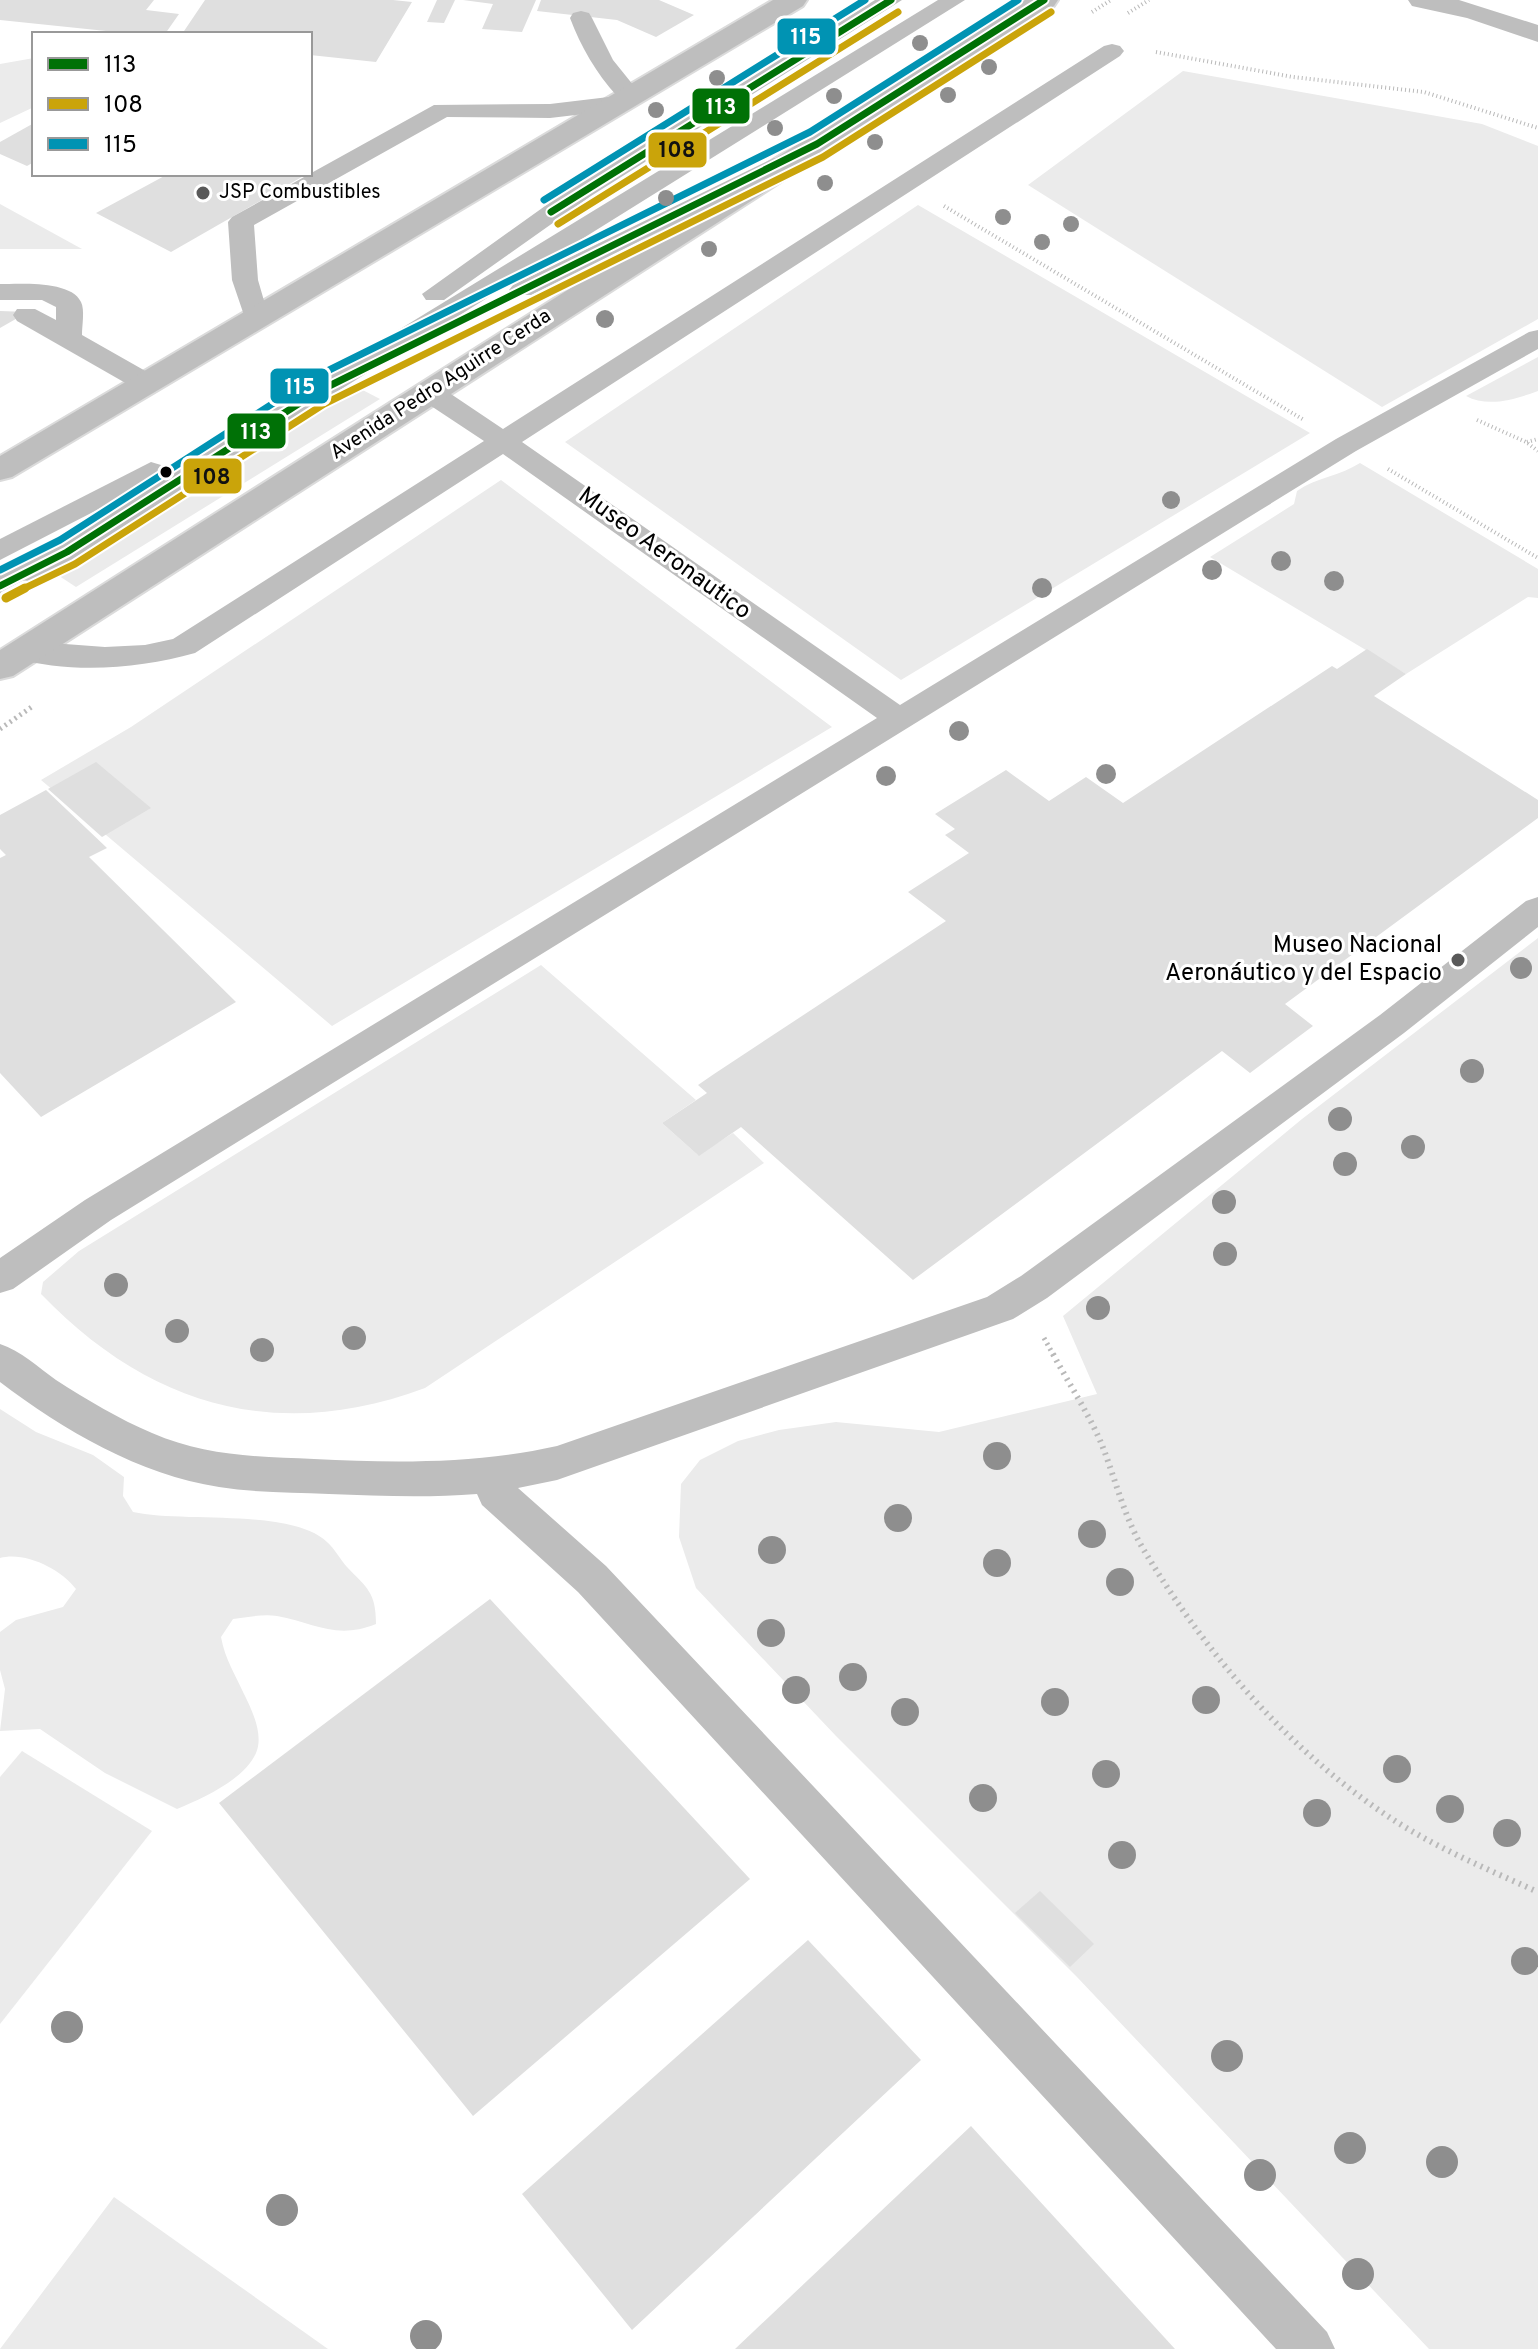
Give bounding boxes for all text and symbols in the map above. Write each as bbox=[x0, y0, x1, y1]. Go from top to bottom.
line badge: 115 bbox=[776, 17, 837, 56]
text: 115 bbox=[790, 25, 822, 52]
legend bbox=[32, 32, 312, 176]
text: 113 bbox=[104, 51, 136, 81]
line badge: 113 bbox=[691, 87, 751, 125]
text: 108 bbox=[104, 91, 143, 121]
text: 113 bbox=[706, 95, 736, 122]
text: 115 bbox=[104, 131, 137, 161]
line badge: 108 bbox=[647, 131, 708, 169]
text: 108 bbox=[658, 138, 696, 165]
place label: JSP Combustibles bbox=[219, 180, 381, 206]
marker: JSP Combustibles bbox=[194, 184, 212, 202]
street label: Avenida Pedro Aguirre Cerda bbox=[326, 304, 556, 466]
line badge: 115 bbox=[269, 367, 330, 405]
text: 115 bbox=[284, 375, 316, 402]
line badge: 113 bbox=[226, 412, 287, 450]
text: 113 bbox=[241, 420, 271, 447]
line badge: 108 bbox=[182, 457, 243, 495]
unlabelled marker bbox=[158, 464, 174, 480]
text: 108 bbox=[193, 465, 231, 492]
street label: Museo Aeronautico bbox=[572, 481, 756, 627]
place label: Museo Nacional Aeronáutico y del Espacio bbox=[1165, 931, 1442, 989]
marker: Museo Nacional Aeronáutico y del Espacio bbox=[1449, 951, 1467, 969]

